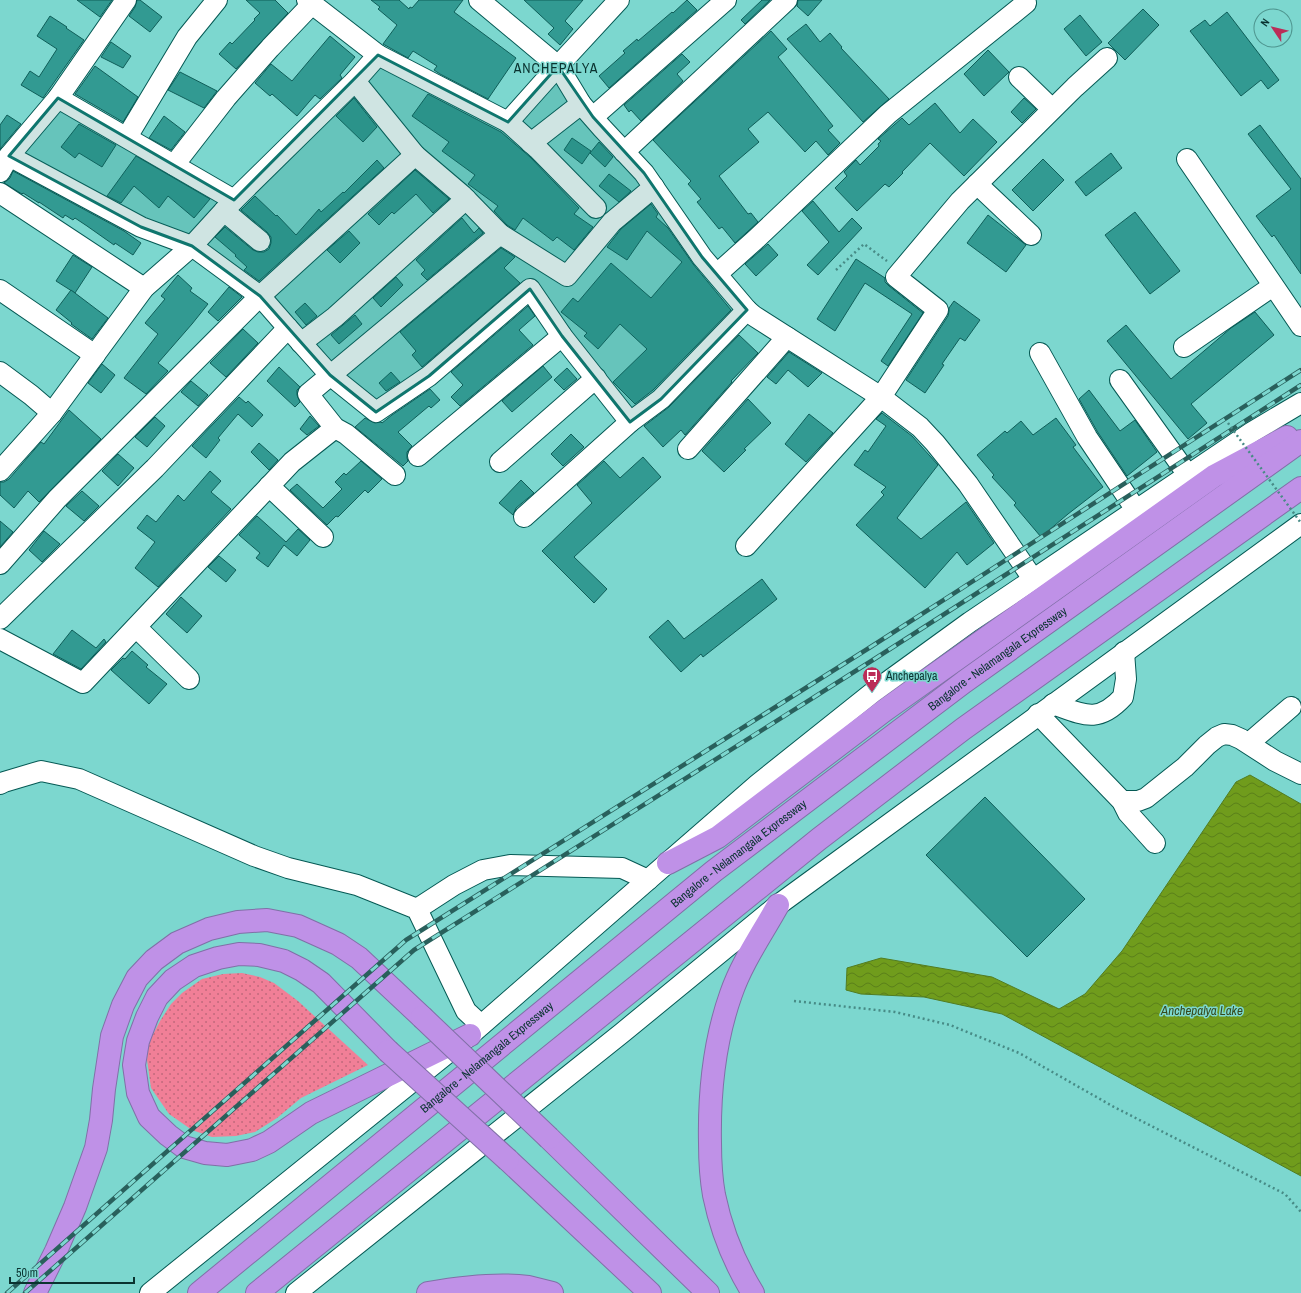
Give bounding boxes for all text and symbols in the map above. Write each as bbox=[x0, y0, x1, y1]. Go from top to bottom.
north arrow bbox=[1253, 8, 1293, 48]
text: N bbox=[1257, 16, 1272, 29]
district label: ANCHEPALYA bbox=[513, 59, 598, 77]
street label: Bangalore - Nelamangala Expressway bbox=[925, 603, 1070, 714]
bus stop icon: Anchepalya bbox=[861, 665, 883, 693]
place label: Anchepalya bbox=[885, 668, 938, 684]
street label: Bangalore - Nelamangala Expressway bbox=[667, 796, 810, 911]
street label: Bangalore - Nelamangala Expressway bbox=[417, 998, 557, 1117]
water label: Anchepalya Lake bbox=[1160, 1002, 1243, 1019]
scale bar bbox=[10, 1259, 134, 1285]
text: 50 m bbox=[16, 1265, 38, 1281]

